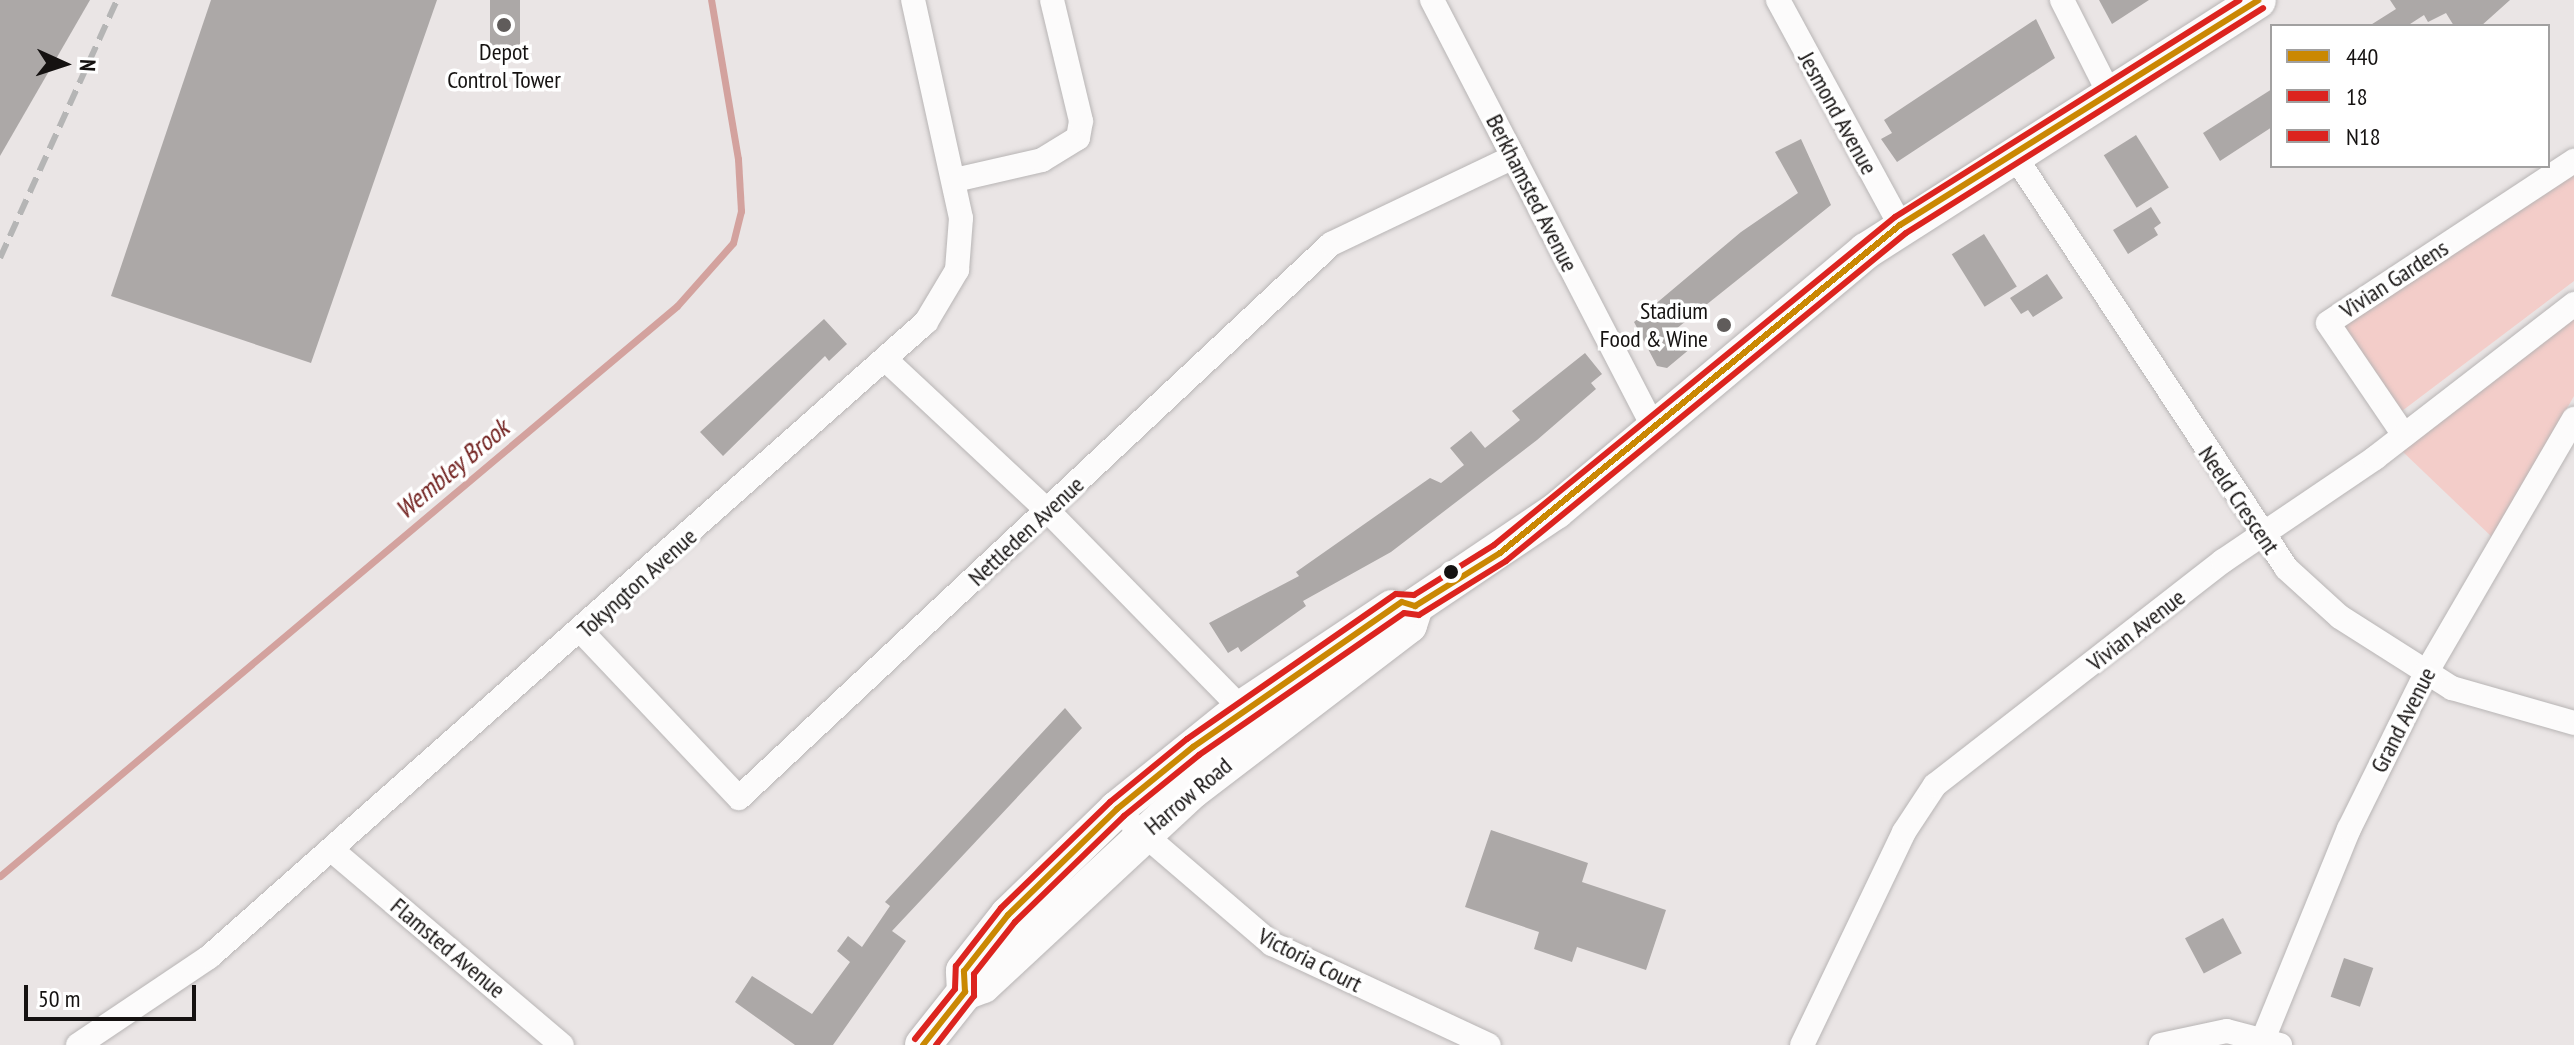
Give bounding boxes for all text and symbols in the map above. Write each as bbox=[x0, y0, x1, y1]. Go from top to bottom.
marker: Depot Control Tower bbox=[495, 16, 513, 34]
north arrow bbox=[24, 24, 104, 104]
legend bbox=[2270, 24, 2550, 168]
place label: Depot Control Tower bbox=[447, 38, 561, 94]
text: 440 bbox=[2346, 41, 2378, 72]
street label: Jesmond Avenue bbox=[1792, 46, 1884, 180]
text: N bbox=[74, 59, 102, 72]
text: 18 bbox=[2346, 81, 2368, 112]
street label: Berkhamsted Avenue bbox=[1480, 109, 1584, 277]
text: N18 bbox=[2346, 121, 2381, 152]
street label: Vivian Gardens bbox=[2335, 233, 2453, 325]
place label: Stadium Food & Wine bbox=[1599, 297, 1708, 353]
marker: Stadium Food & Wine bbox=[1715, 316, 1733, 334]
water label: Wembley Brook bbox=[389, 412, 515, 526]
street label: Neeld Crescent bbox=[2192, 441, 2286, 559]
street label: Nettleden Avenue bbox=[962, 470, 1090, 592]
street label: Tokyngton Avenue bbox=[571, 522, 703, 644]
unlabelled marker bbox=[1443, 564, 1459, 580]
street label: Vivian Avenue bbox=[2081, 583, 2191, 677]
street label: Grand Avenue bbox=[2364, 662, 2442, 778]
street label: Harrow Road bbox=[1138, 751, 1238, 841]
street label: Flamsted Avenue bbox=[385, 892, 511, 1004]
street label: Victoria Court bbox=[1253, 922, 1367, 998]
scale bar bbox=[28, 969, 200, 1019]
text: 50 m bbox=[38, 983, 80, 1014]

